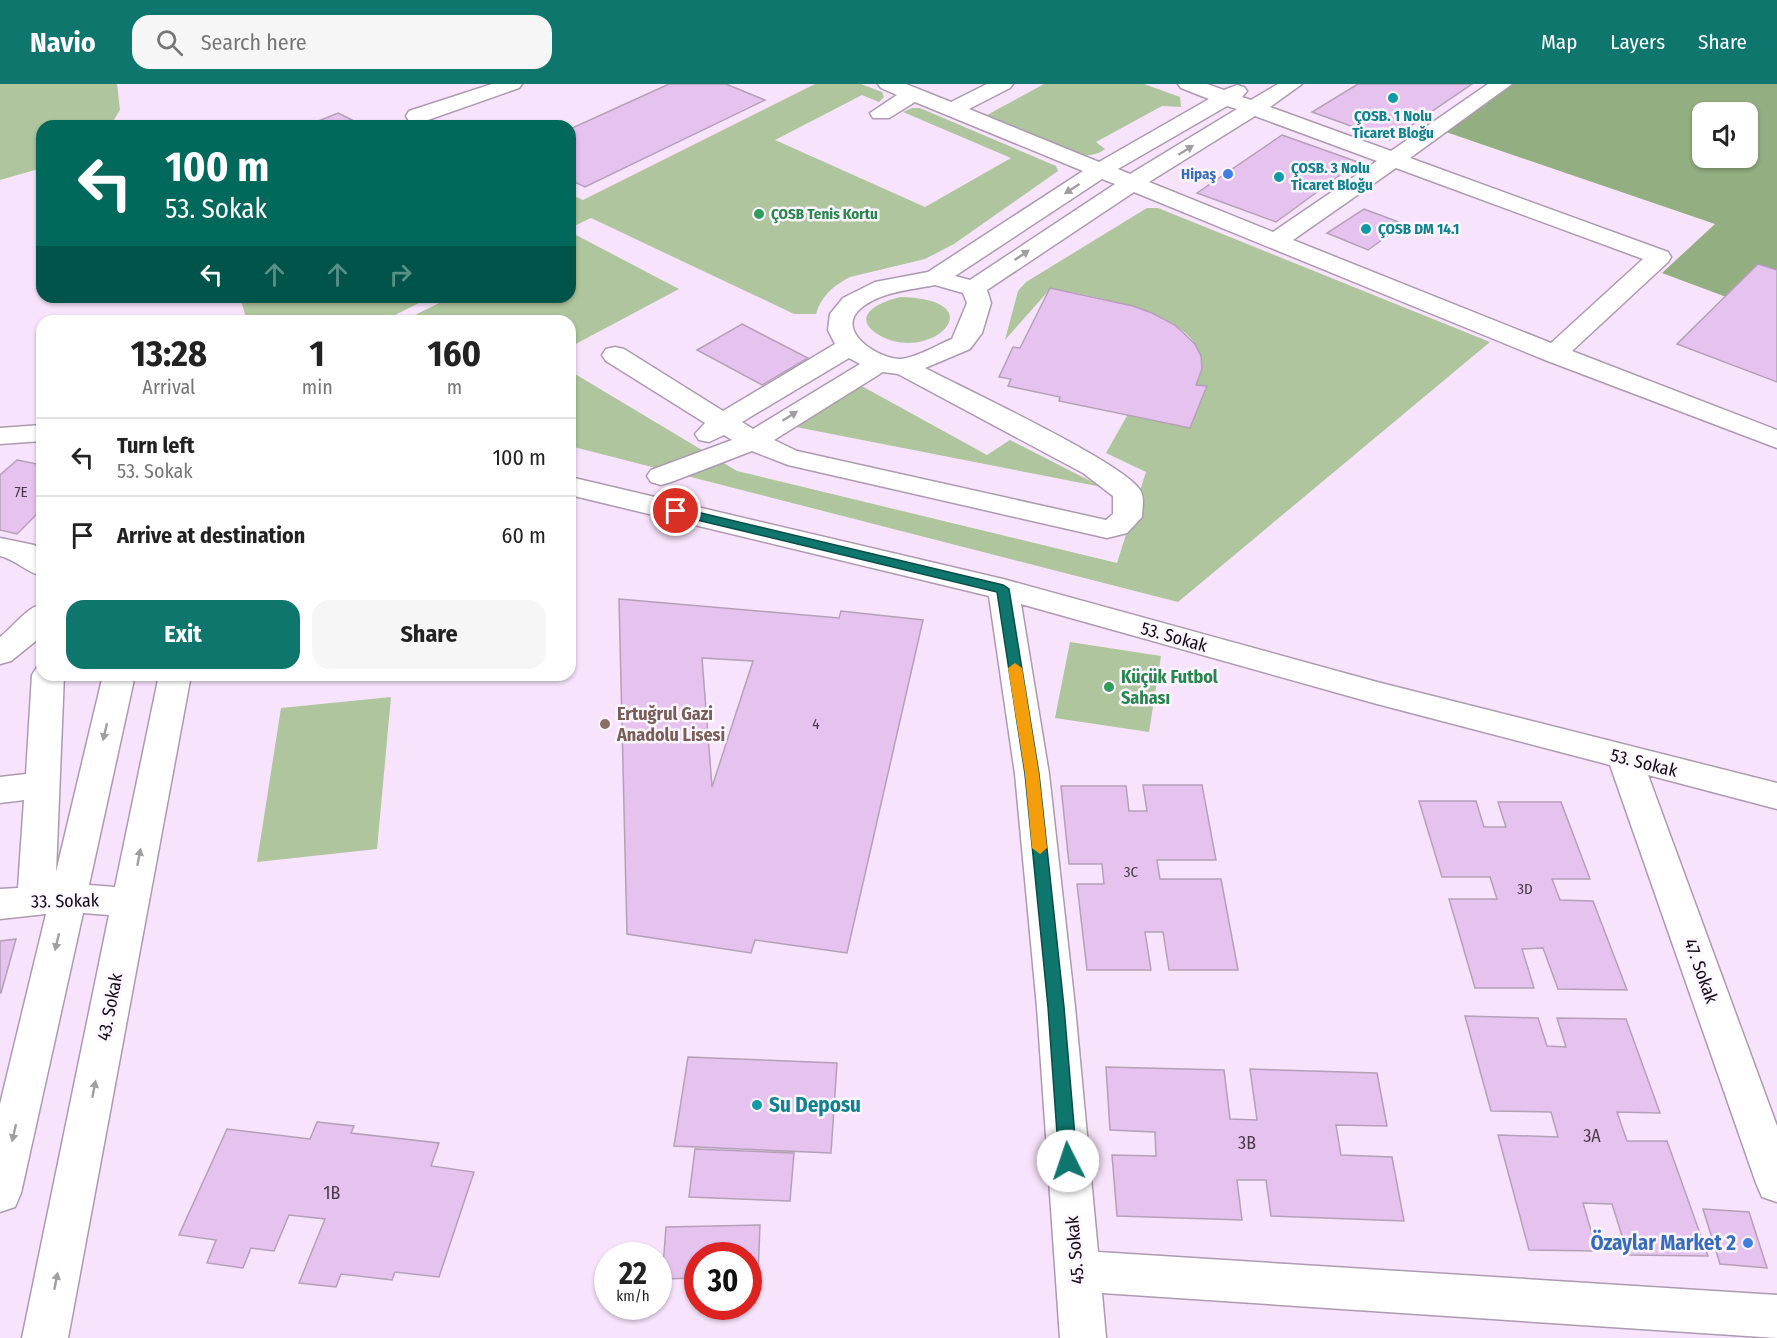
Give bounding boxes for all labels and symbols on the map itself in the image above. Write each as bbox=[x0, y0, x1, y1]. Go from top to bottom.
marker: ÇOSB. 1 Nolu Ticaret Bloğu bbox=[1386, 91, 1400, 105]
place label: ÇOSB. 1 Nolu Ticaret Bloğu bbox=[1352, 107, 1434, 142]
one-way arrow bbox=[1178, 145, 1194, 156]
place label: ÇOSB. 3 Nolu Ticaret Bloğu bbox=[1291, 159, 1373, 194]
place label: Hipaş bbox=[1181, 165, 1216, 184]
marker: Hipaş bbox=[1221, 167, 1235, 181]
marker: ÇOSB. 3 Nolu Ticaret Bloğu bbox=[1272, 170, 1286, 184]
one-way arrow bbox=[1065, 183, 1081, 195]
place label: ÇOSB Tenis Kortu bbox=[771, 205, 878, 224]
marker: ÇOSB Tenis Kortu bbox=[752, 207, 766, 221]
place label: ÇOSB DM 14.1 bbox=[1378, 220, 1459, 239]
marker: ÇOSB DM 14.1 bbox=[1359, 222, 1373, 236]
one-way arrow bbox=[1013, 249, 1029, 261]
one-way arrow bbox=[782, 411, 798, 422]
house number: 7E bbox=[14, 483, 28, 501]
pin bbox=[650, 485, 701, 536]
street label: 53. Sokak bbox=[1138, 617, 1210, 657]
place label: Küçük Futbol Sahası bbox=[1121, 666, 1218, 709]
marker: Küçük Futbol Sahası bbox=[1102, 680, 1116, 694]
place label: Ertuğrul Gazi Anadolu Lisesi bbox=[616, 703, 725, 746]
house number: 4 bbox=[812, 715, 820, 733]
marker: Ertuğrul Gazi Anadolu Lisesi bbox=[598, 717, 612, 731]
one-way arrow bbox=[100, 723, 110, 741]
street label: 53. Sokak bbox=[1608, 744, 1680, 782]
one-way arrow bbox=[135, 847, 144, 866]
house number: 3C bbox=[1124, 863, 1139, 881]
house number: 3D bbox=[1517, 880, 1533, 898]
street label: 33. Sokak bbox=[31, 889, 100, 913]
one-way arrow bbox=[51, 933, 61, 952]
street label: 47. Sokak bbox=[1679, 936, 1723, 1007]
street label: 43. Sokak bbox=[93, 971, 127, 1043]
one-way arrow bbox=[90, 1080, 99, 1099]
place label: Su Deposu bbox=[769, 1092, 861, 1118]
marker: Su Deposu bbox=[750, 1098, 764, 1112]
one-way arrow bbox=[8, 1123, 18, 1142]
house number: 3A bbox=[1583, 1125, 1601, 1147]
position arrow bbox=[1036, 1129, 1100, 1193]
house number: 3B bbox=[1238, 1132, 1256, 1154]
house number: 1B bbox=[324, 1182, 341, 1204]
street label: 45. Sokak bbox=[1061, 1214, 1089, 1285]
place label: Özaylar Market 2 bbox=[1590, 1229, 1736, 1256]
marker: Özaylar Market 2 bbox=[1741, 1236, 1755, 1250]
speed limit sign: 30 bbox=[684, 1242, 762, 1320]
one-way arrow bbox=[52, 1271, 61, 1290]

